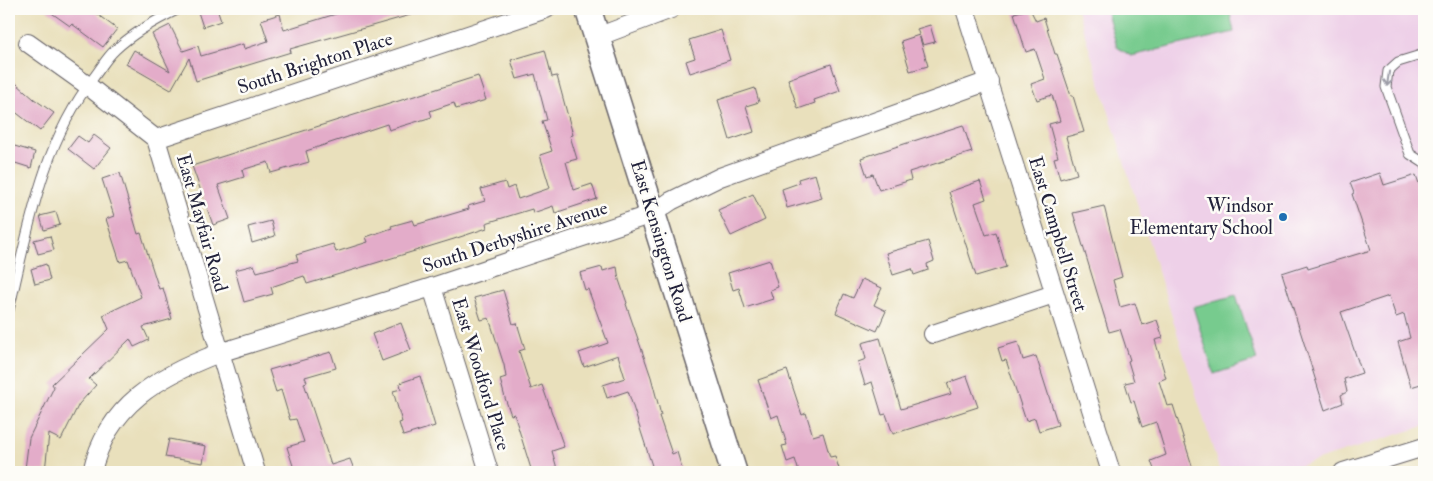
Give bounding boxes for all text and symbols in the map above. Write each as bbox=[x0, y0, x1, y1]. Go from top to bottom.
street label: South Brighton Place bbox=[234, 27, 396, 99]
one-way arrow bbox=[1383, 71, 1393, 87]
street label: East Mayfair Road bbox=[171, 151, 233, 295]
street label: East Campbell Street bbox=[1022, 154, 1093, 315]
street label: East Kensington Road bbox=[625, 157, 697, 326]
place label: Windsor Elementary School bbox=[1130, 194, 1273, 240]
street label: South Derbyshire Avenue bbox=[419, 196, 611, 278]
marker: Windsor Elementary School bbox=[1277, 211, 1289, 223]
street label: East Woodford Place bbox=[446, 295, 516, 453]

